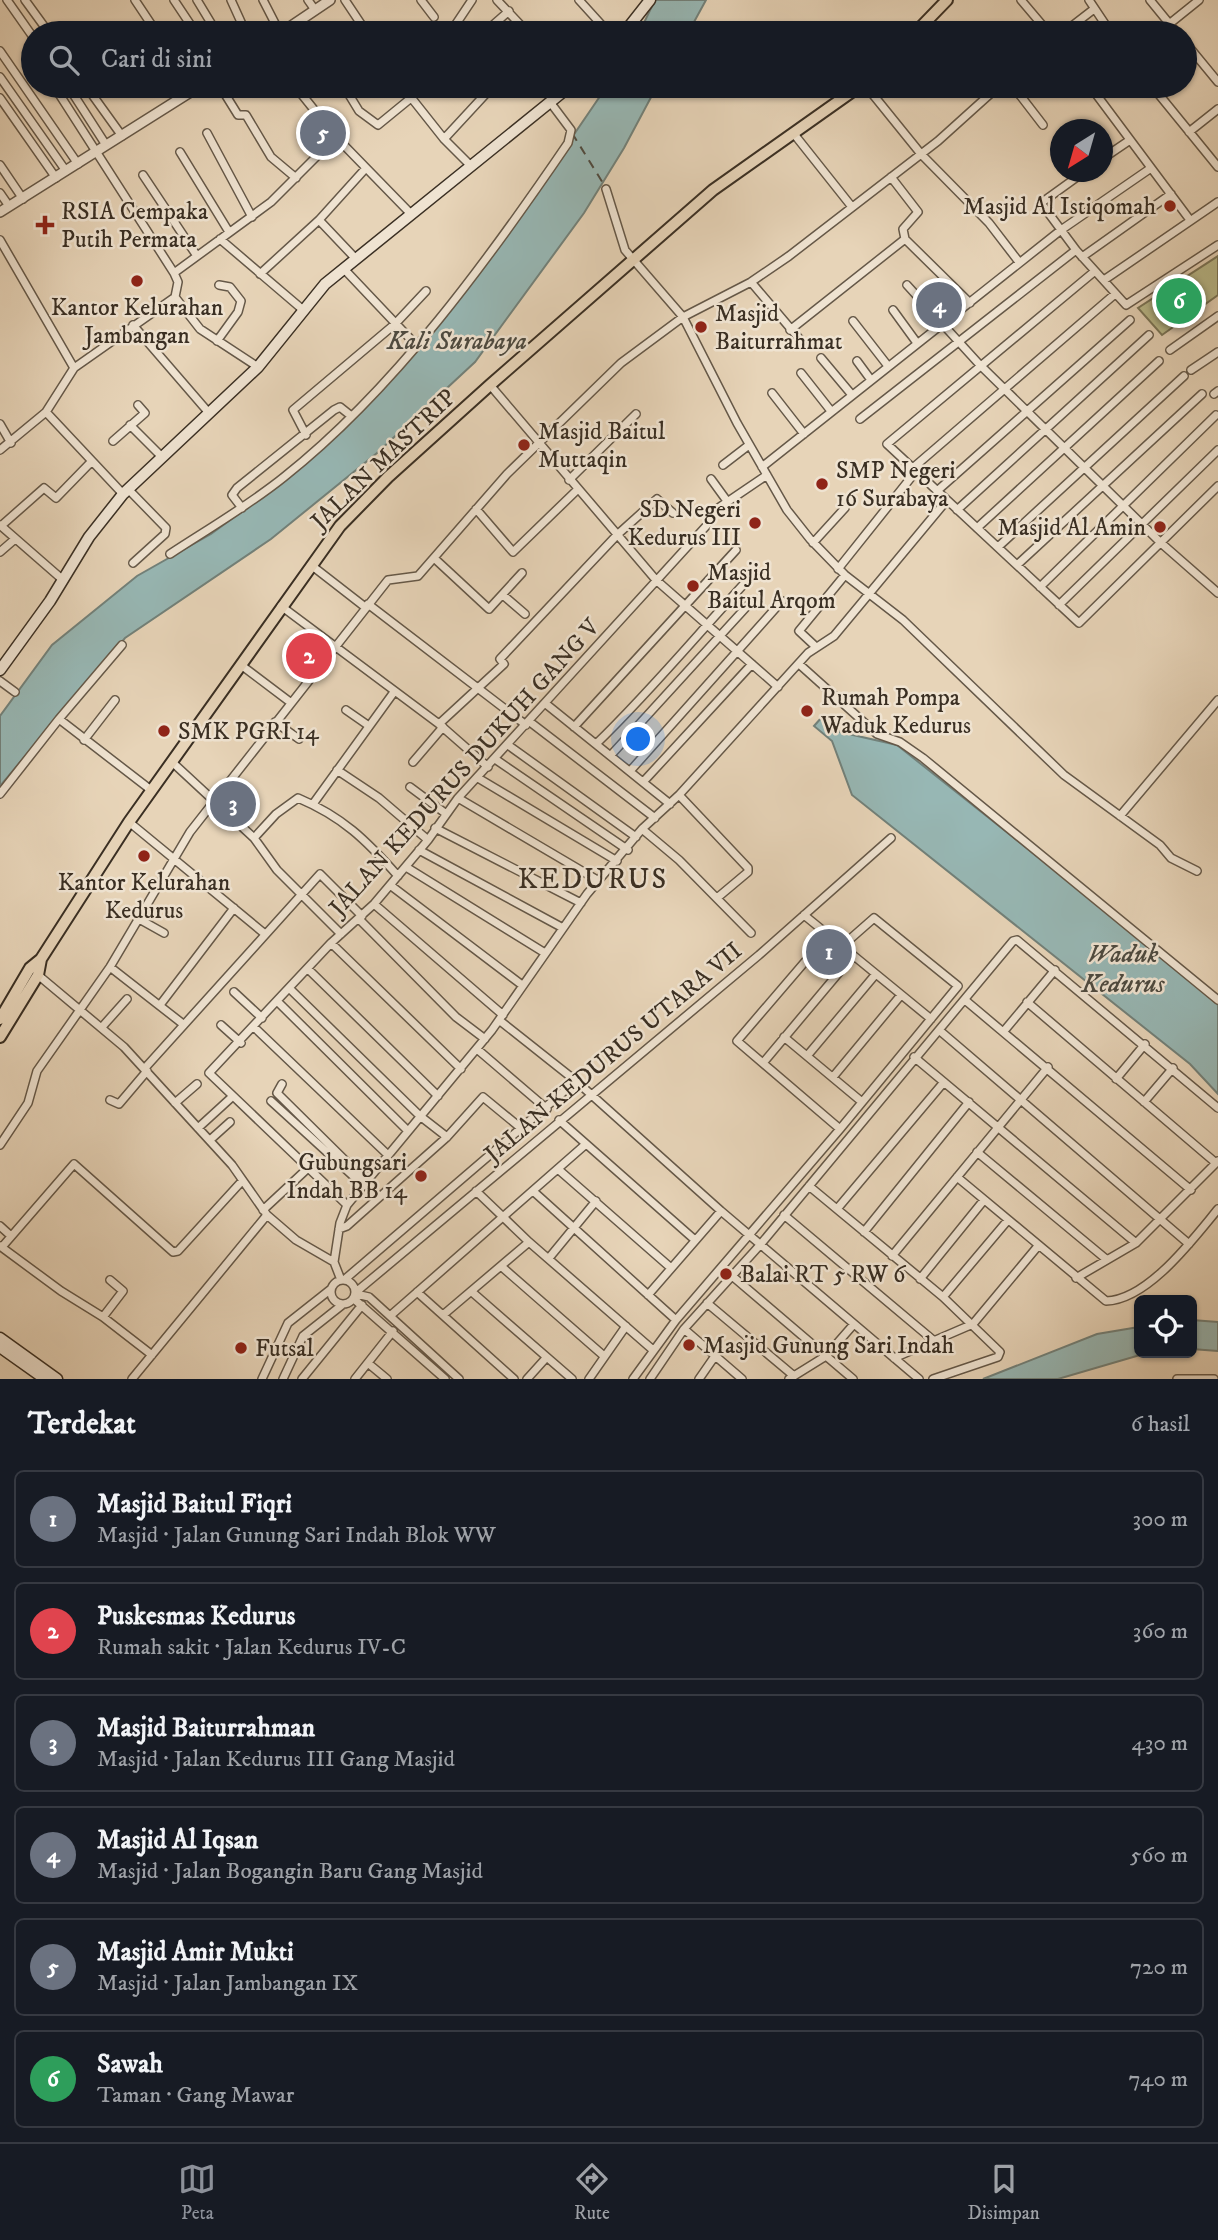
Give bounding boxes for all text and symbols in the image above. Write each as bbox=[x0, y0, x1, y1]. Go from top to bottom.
search box bbox=[21, 21, 1197, 98]
icon: search bbox=[45, 41, 83, 79]
text: Cari di sini bbox=[101, 43, 212, 76]
pin: 5 bbox=[300, 107, 346, 159]
north arrow bbox=[1050, 119, 1113, 182]
place label: Masjid Al Istiqomah bbox=[963, 192, 1156, 222]
place label: RSIA Cempaka Putih Permata bbox=[61, 197, 209, 255]
marker: Masjid Al Istiqomah bbox=[1162, 198, 1178, 214]
marker: RSIA Cempaka Putih Permata bbox=[35, 215, 55, 235]
marker: Kantor Kelurahan Jambangan bbox=[129, 273, 145, 289]
pin: 6 bbox=[1156, 275, 1202, 327]
pin: 4 bbox=[916, 279, 962, 331]
place label: Kantor Kelurahan Jambangan bbox=[51, 293, 224, 351]
place label: Masjid Baiturrahmat bbox=[715, 299, 843, 357]
marker: Masjid Baiturrahmat bbox=[693, 319, 709, 335]
water label: Kali Surabaya bbox=[386, 325, 527, 358]
street label: JALAN MASTRIP bbox=[303, 383, 463, 538]
place label: Masjid Baitul Muttaqin bbox=[538, 417, 666, 475]
marker: Masjid Baitul Muttaqin bbox=[516, 437, 532, 453]
place label: SMP Negeri 16 Surabaya bbox=[836, 456, 956, 514]
marker: SMP Negeri 16 Surabaya bbox=[814, 476, 830, 492]
place label: SD Negeri Kedurus III bbox=[628, 495, 741, 553]
place label: Masjid Al Amin bbox=[997, 513, 1146, 543]
marker: SD Negeri Kedurus III bbox=[747, 515, 763, 531]
marker: Masjid Al Amin bbox=[1152, 519, 1168, 535]
place label: Masjid Baitul Arqom bbox=[707, 558, 836, 616]
marker: Masjid Baitul Arqom bbox=[685, 578, 701, 594]
street label: JALAN KEDURUS DUKUH GANG V bbox=[323, 613, 605, 921]
pin: 2 bbox=[286, 630, 332, 682]
place label: Rumah Pompa Waduk Kedurus bbox=[820, 683, 971, 741]
marker: Rumah Pompa Waduk Kedurus bbox=[799, 703, 815, 719]
place label: SMK PGRI 14 bbox=[178, 717, 320, 747]
your location bbox=[621, 722, 655, 756]
marker: SMK PGRI 14 bbox=[156, 723, 172, 739]
pin: 3 bbox=[210, 778, 256, 830]
marker: Kantor Kelurahan Kedurus bbox=[136, 848, 152, 864]
district label: KEDURUS bbox=[519, 861, 667, 895]
place label: Kantor Kelurahan Kedurus bbox=[58, 868, 231, 926]
pin: 1 bbox=[806, 926, 852, 978]
street label: JALAN KEDURUS UTARA VII bbox=[477, 936, 749, 1171]
water label: Waduk Kedurus bbox=[1080, 938, 1166, 1001]
place label: Gubungsari Indah BB 14 bbox=[287, 1148, 408, 1206]
marker: Gubungsari Indah BB 14 bbox=[413, 1168, 429, 1184]
place label: Balai RT 5 RW 6 bbox=[740, 1260, 907, 1290]
marker: Balai RT 5 RW 6 bbox=[718, 1266, 734, 1282]
map controls bbox=[1134, 1295, 1197, 1358]
button: locate bbox=[1134, 1295, 1197, 1358]
place label: Masjid Gunung Sari Indah bbox=[703, 1331, 954, 1361]
place label: Futsal bbox=[255, 1334, 315, 1364]
marker: Masjid Gunung Sari Indah bbox=[681, 1337, 697, 1353]
marker: Futsal bbox=[233, 1340, 249, 1356]
text: Terdekat bbox=[28, 1406, 136, 1443]
text: 6 hasil bbox=[1131, 1410, 1190, 1439]
text: Masjid Baitul Fiqri bbox=[97, 1488, 292, 1521]
text: 1 bbox=[49, 1505, 57, 1534]
text: 300 m bbox=[1132, 1505, 1188, 1534]
text: Masjid · Jalan Gunung Sari Indah Blok WW bbox=[97, 1521, 496, 1550]
text: Puskesmas Kedurus bbox=[97, 1600, 295, 1633]
text: 2 bbox=[47, 1617, 59, 1646]
text: 360 m bbox=[1133, 1617, 1188, 1646]
text: Rumah sakit · Jalan Kedurus IV-C bbox=[97, 1633, 406, 1662]
text: Masjid Baiturrahman bbox=[97, 1712, 315, 1745]
text: 3 bbox=[49, 1729, 57, 1758]
text: 430 m bbox=[1132, 1729, 1188, 1758]
text: Masjid · Jalan Kedurus III Gang Masjid bbox=[97, 1745, 455, 1774]
text: Masjid Al Iqsan bbox=[97, 1824, 258, 1857]
text: 4 bbox=[46, 1841, 60, 1870]
text: 560 m bbox=[1130, 1841, 1188, 1870]
text: Masjid · Jalan Bogangin Baru Gang Masjid bbox=[97, 1857, 483, 1886]
text: Masjid Amir Mukti bbox=[97, 1936, 294, 1969]
text: 5 bbox=[47, 1953, 59, 1982]
text: 720 m bbox=[1130, 1953, 1188, 1982]
text: Masjid · Jalan Jambangan IX bbox=[97, 1969, 358, 1998]
text: Sawah bbox=[97, 2048, 163, 2081]
text: 6 bbox=[47, 2065, 59, 2094]
text: 740 m bbox=[1128, 2065, 1188, 2094]
text: Taman · Gang Mawar bbox=[97, 2081, 294, 2110]
tab: Peta bbox=[178, 2160, 216, 2225]
tab: Rute bbox=[573, 2160, 611, 2225]
tab: Disimpan bbox=[968, 2160, 1040, 2225]

